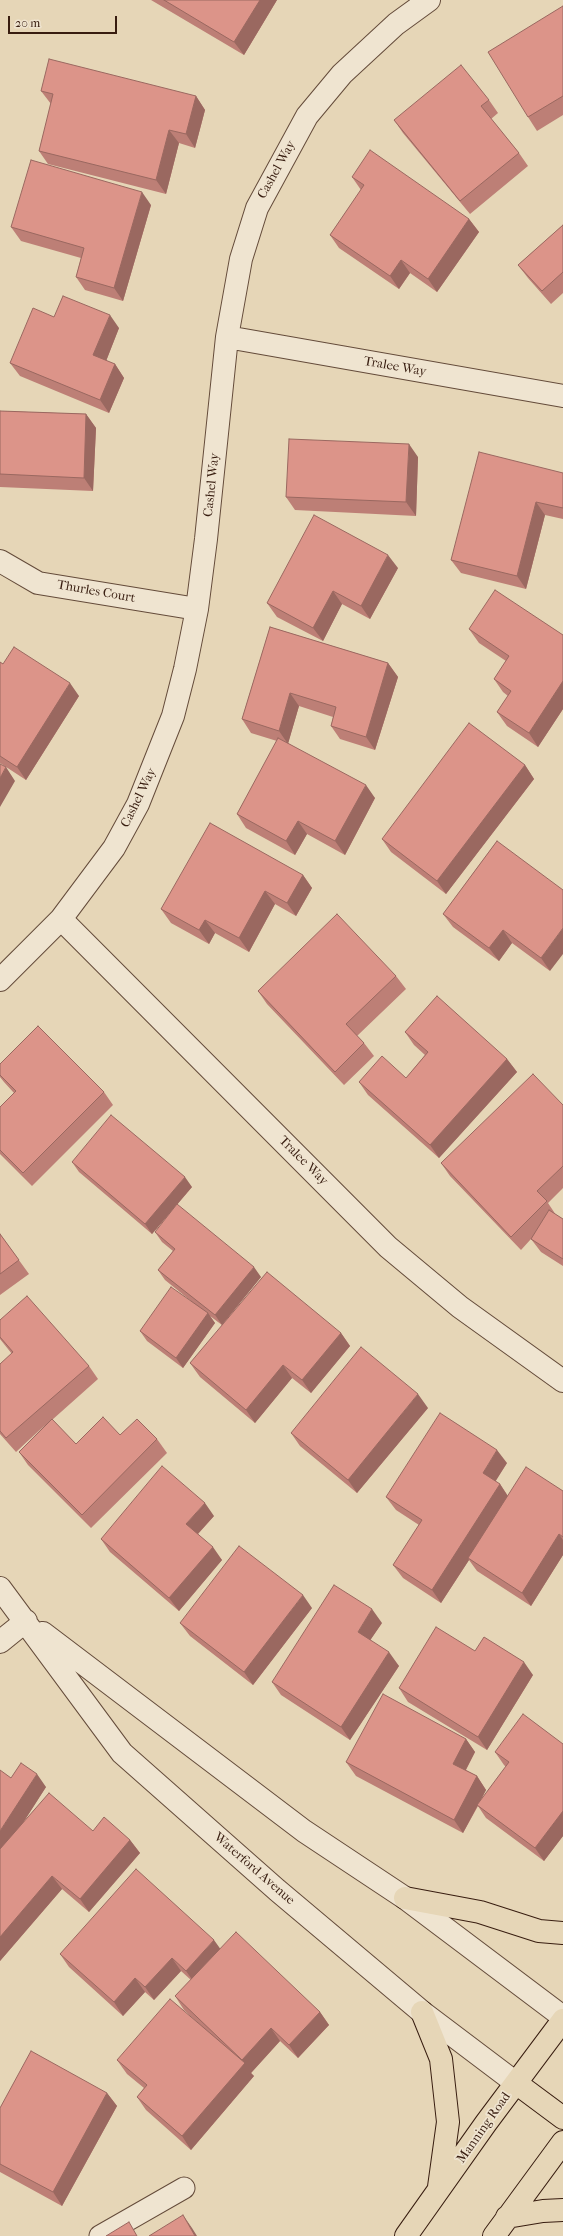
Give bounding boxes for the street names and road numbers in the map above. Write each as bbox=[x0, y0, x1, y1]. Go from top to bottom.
street label: Cashel Way bbox=[255, 138, 299, 202]
street label: Tralee Way bbox=[363, 354, 427, 380]
street label: Cashel Way bbox=[201, 452, 223, 518]
street label: Thurles Court bbox=[56, 577, 136, 607]
street label: Cashel Way bbox=[118, 766, 160, 830]
street label: Tralee Way bbox=[275, 1133, 331, 1189]
street label: Waterford Avenue bbox=[210, 1830, 298, 1908]
street label: Manning Road bbox=[454, 2090, 514, 2166]

